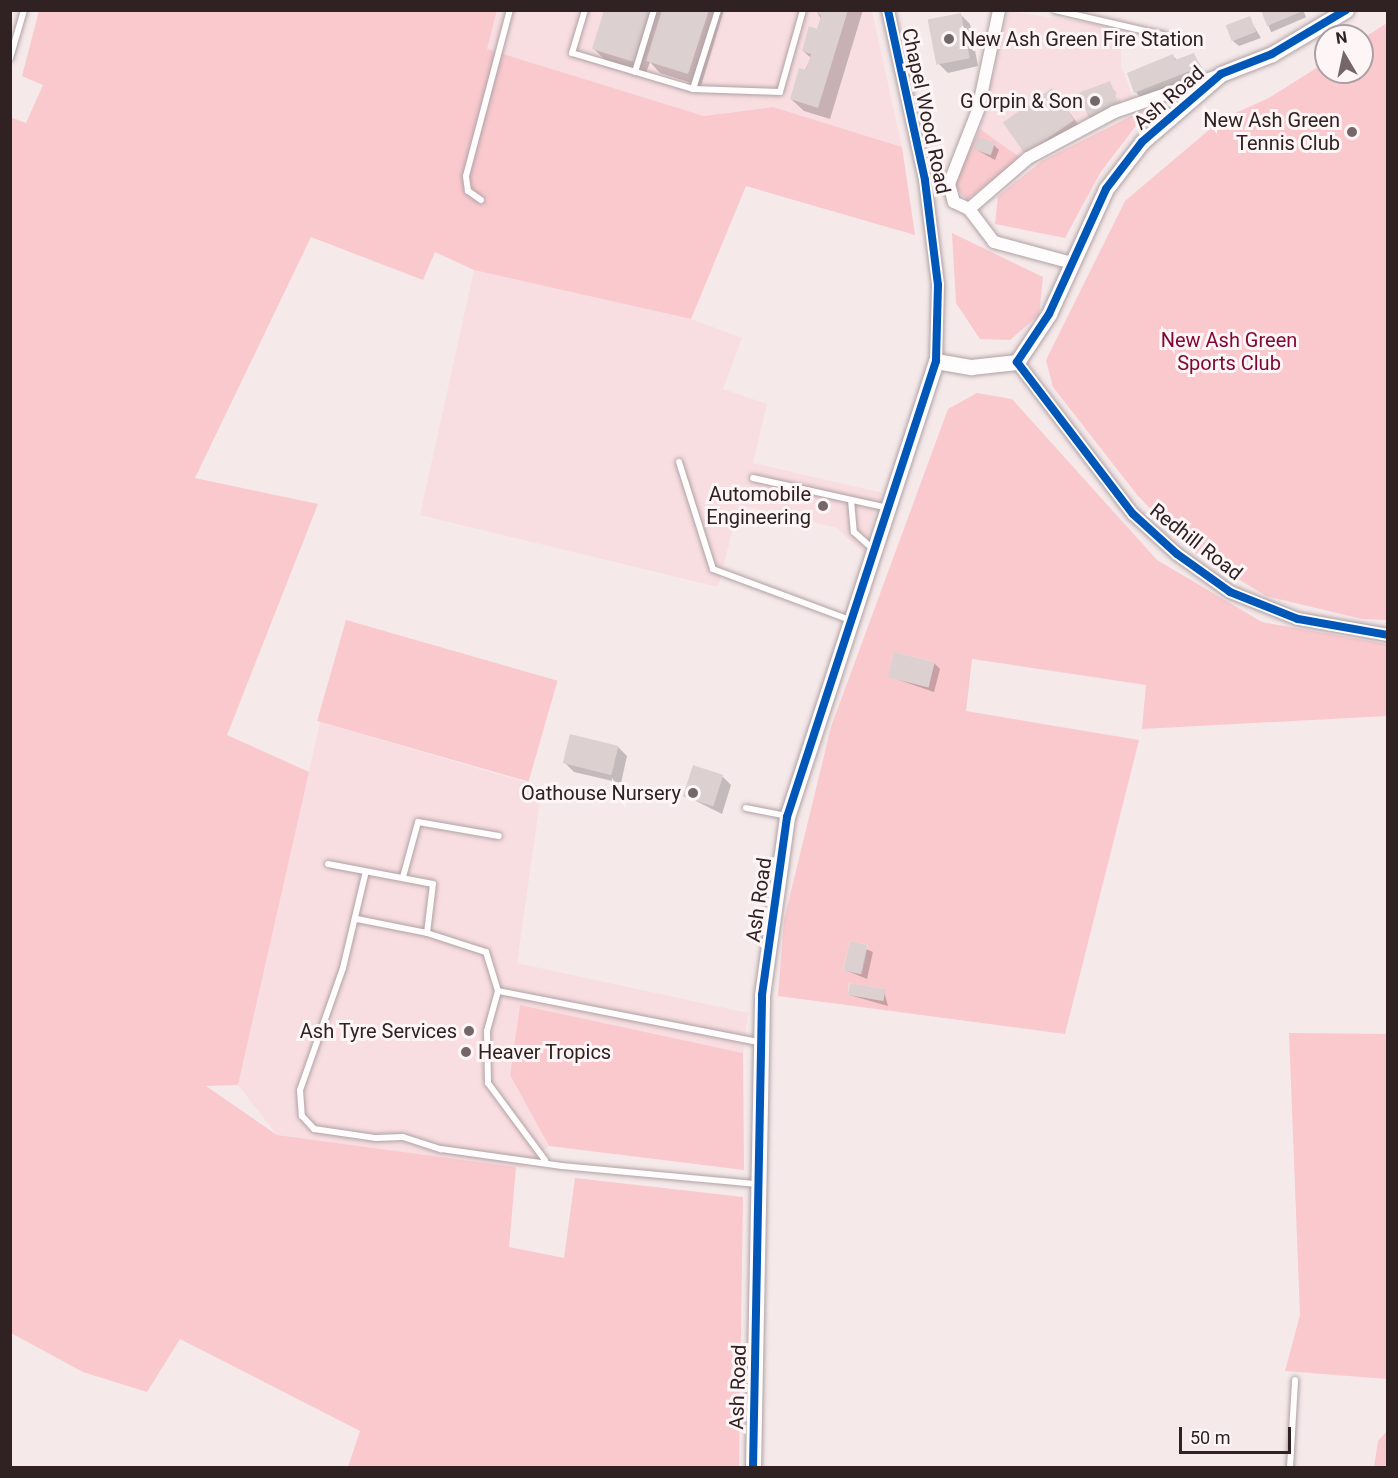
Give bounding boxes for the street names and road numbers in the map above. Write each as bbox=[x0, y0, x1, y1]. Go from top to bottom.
street label: Chapel Wood Road bbox=[897, 26, 955, 196]
street label: Ash Road bbox=[1129, 61, 1209, 135]
street label: Redhill Road bbox=[1145, 498, 1247, 586]
street label: Ash Road bbox=[741, 856, 777, 944]
street label: Ash Road bbox=[725, 1344, 751, 1430]

